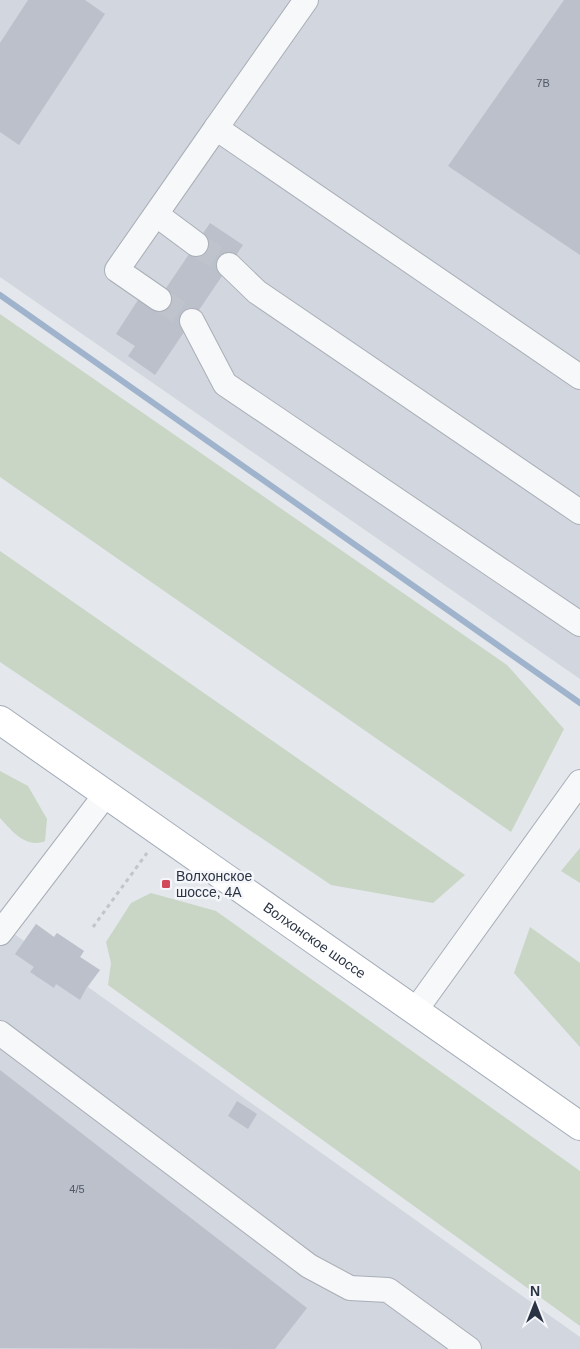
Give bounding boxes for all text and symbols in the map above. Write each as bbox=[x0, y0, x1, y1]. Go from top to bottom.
house number: 7В bbox=[536, 77, 550, 89]
place label: Волхонское шоссе, 4А bbox=[176, 868, 252, 900]
marker: Волхонское шоссе, 4А bbox=[160, 878, 172, 890]
street label: Волхонское шоссе bbox=[260, 899, 369, 982]
house number: 4/5 bbox=[69, 1183, 85, 1195]
north arrow bbox=[510, 1279, 560, 1329]
text: N bbox=[530, 1283, 540, 1299]

